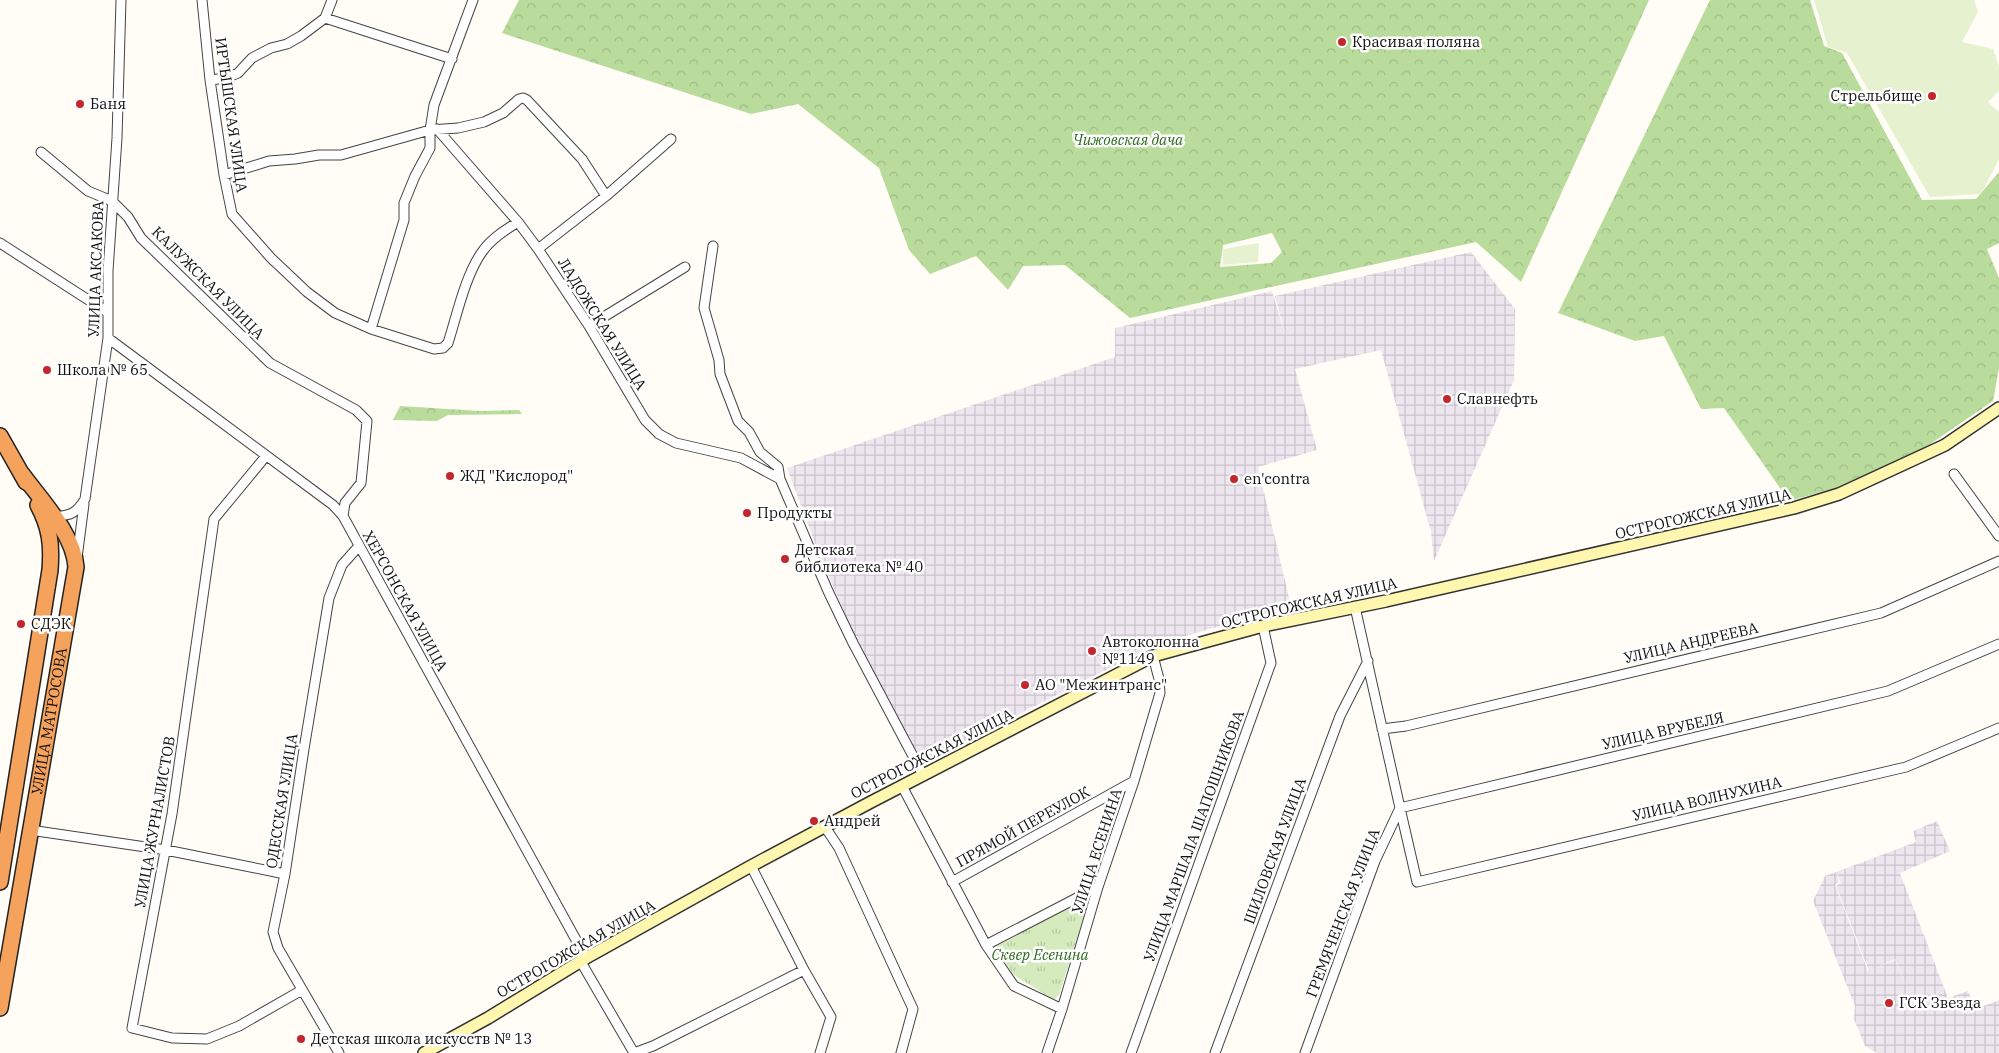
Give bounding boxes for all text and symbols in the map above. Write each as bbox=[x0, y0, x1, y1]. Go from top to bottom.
place label: Красивая поляна bbox=[1352, 32, 1480, 51]
street label: ИРТЫШСКАЯ УЛИЦА bbox=[211, 36, 252, 194]
marker: Красивая поляна bbox=[1336, 36, 1348, 48]
place label: Стрельбище bbox=[1830, 86, 1922, 105]
marker: Стрельбище bbox=[1926, 90, 1938, 102]
place label: Баня bbox=[90, 94, 126, 113]
marker: Баня bbox=[74, 98, 86, 110]
park label: Чижовская дача bbox=[1073, 130, 1184, 149]
street label: УЛИЦА АКСАКОВА bbox=[84, 200, 107, 338]
street label: КАЛУЖСКАЯ УЛИЦА bbox=[148, 222, 269, 344]
street label: ЛАДОЖСКАЯ УЛИЦА bbox=[554, 254, 651, 394]
place label: Школа № 65 bbox=[57, 360, 148, 379]
marker: Школа № 65 bbox=[41, 364, 53, 376]
place label: Cлавнефть bbox=[1457, 389, 1538, 408]
marker: Cлавнефть bbox=[1441, 393, 1453, 405]
place label: ЖД "Кислород" bbox=[460, 466, 573, 485]
place label: en'contra bbox=[1244, 469, 1310, 488]
marker: ЖД "Кислород" bbox=[444, 470, 456, 482]
marker: en'contra bbox=[1228, 473, 1240, 485]
street label: ОСТРОГОЖСКАЯ УЛИЦА bbox=[1613, 484, 1793, 543]
place label: Продукты bbox=[757, 503, 832, 522]
marker: Продукты bbox=[741, 507, 753, 519]
street label: ХЕРСОНСКАЯ УЛИЦА bbox=[359, 527, 452, 675]
place label: Детская библиотека № 40 bbox=[795, 540, 923, 576]
marker: Детская библиотека № 40 bbox=[779, 553, 791, 565]
street label: ОСТРОГОЖСКАЯ УЛИЦА bbox=[1219, 573, 1399, 632]
place label: СДЭК bbox=[31, 614, 72, 633]
marker: СДЭК bbox=[15, 618, 27, 630]
street label: УЛИЦА АНДРЕЕВА bbox=[1622, 618, 1761, 667]
place label: Автоколонна №1149 bbox=[1102, 632, 1199, 668]
street label: УЛИЦА МАТРОСОВА bbox=[27, 645, 71, 796]
marker: Автоколонна №1149 bbox=[1086, 645, 1098, 657]
place label: АО "Межинтранс" bbox=[1035, 675, 1167, 694]
marker: АО "Межинтранс" bbox=[1019, 679, 1031, 691]
street label: ОСТРОГОЖСКАЯ УЛИЦА bbox=[847, 704, 1017, 803]
street label: УЛИЦА МАРШАЛА ШАПОШНИКОВА bbox=[1139, 707, 1248, 964]
street label: УЛИЦА ВРУБЕЛЯ bbox=[1600, 707, 1726, 754]
street label: ОДЕССКАЯ УЛИЦА bbox=[261, 731, 302, 870]
street label: УЛИЦА ЖУРНАЛИСТОВ bbox=[130, 734, 179, 909]
street label: УЛИЦА ВОЛНУХИНА bbox=[1630, 772, 1784, 825]
street label: ШИЛОВСКАЯ УЛИЦА bbox=[1239, 774, 1310, 927]
street label: ПРЯМОЙ ПЕРЕУЛОК bbox=[952, 782, 1094, 871]
street label: УЛИЦА ЕСЕНИНА bbox=[1067, 785, 1126, 916]
place label: Андрей bbox=[824, 811, 881, 830]
marker: Андрей bbox=[808, 815, 820, 827]
street label: ГРЕМЯЧЕНСКАЯ УЛИЦА bbox=[1302, 825, 1384, 1000]
street label: ОСТРОГОЖСКАЯ УЛИЦА bbox=[493, 895, 659, 1002]
park label: Сквер Есенина bbox=[991, 945, 1089, 964]
place label: ГСК Звезда bbox=[1899, 993, 1981, 1012]
marker: ГСК Звезда bbox=[1883, 997, 1895, 1009]
place label: Детская школа искусств № 13 bbox=[311, 1029, 532, 1048]
marker: Детская школа искусств № 13 bbox=[295, 1033, 307, 1045]

